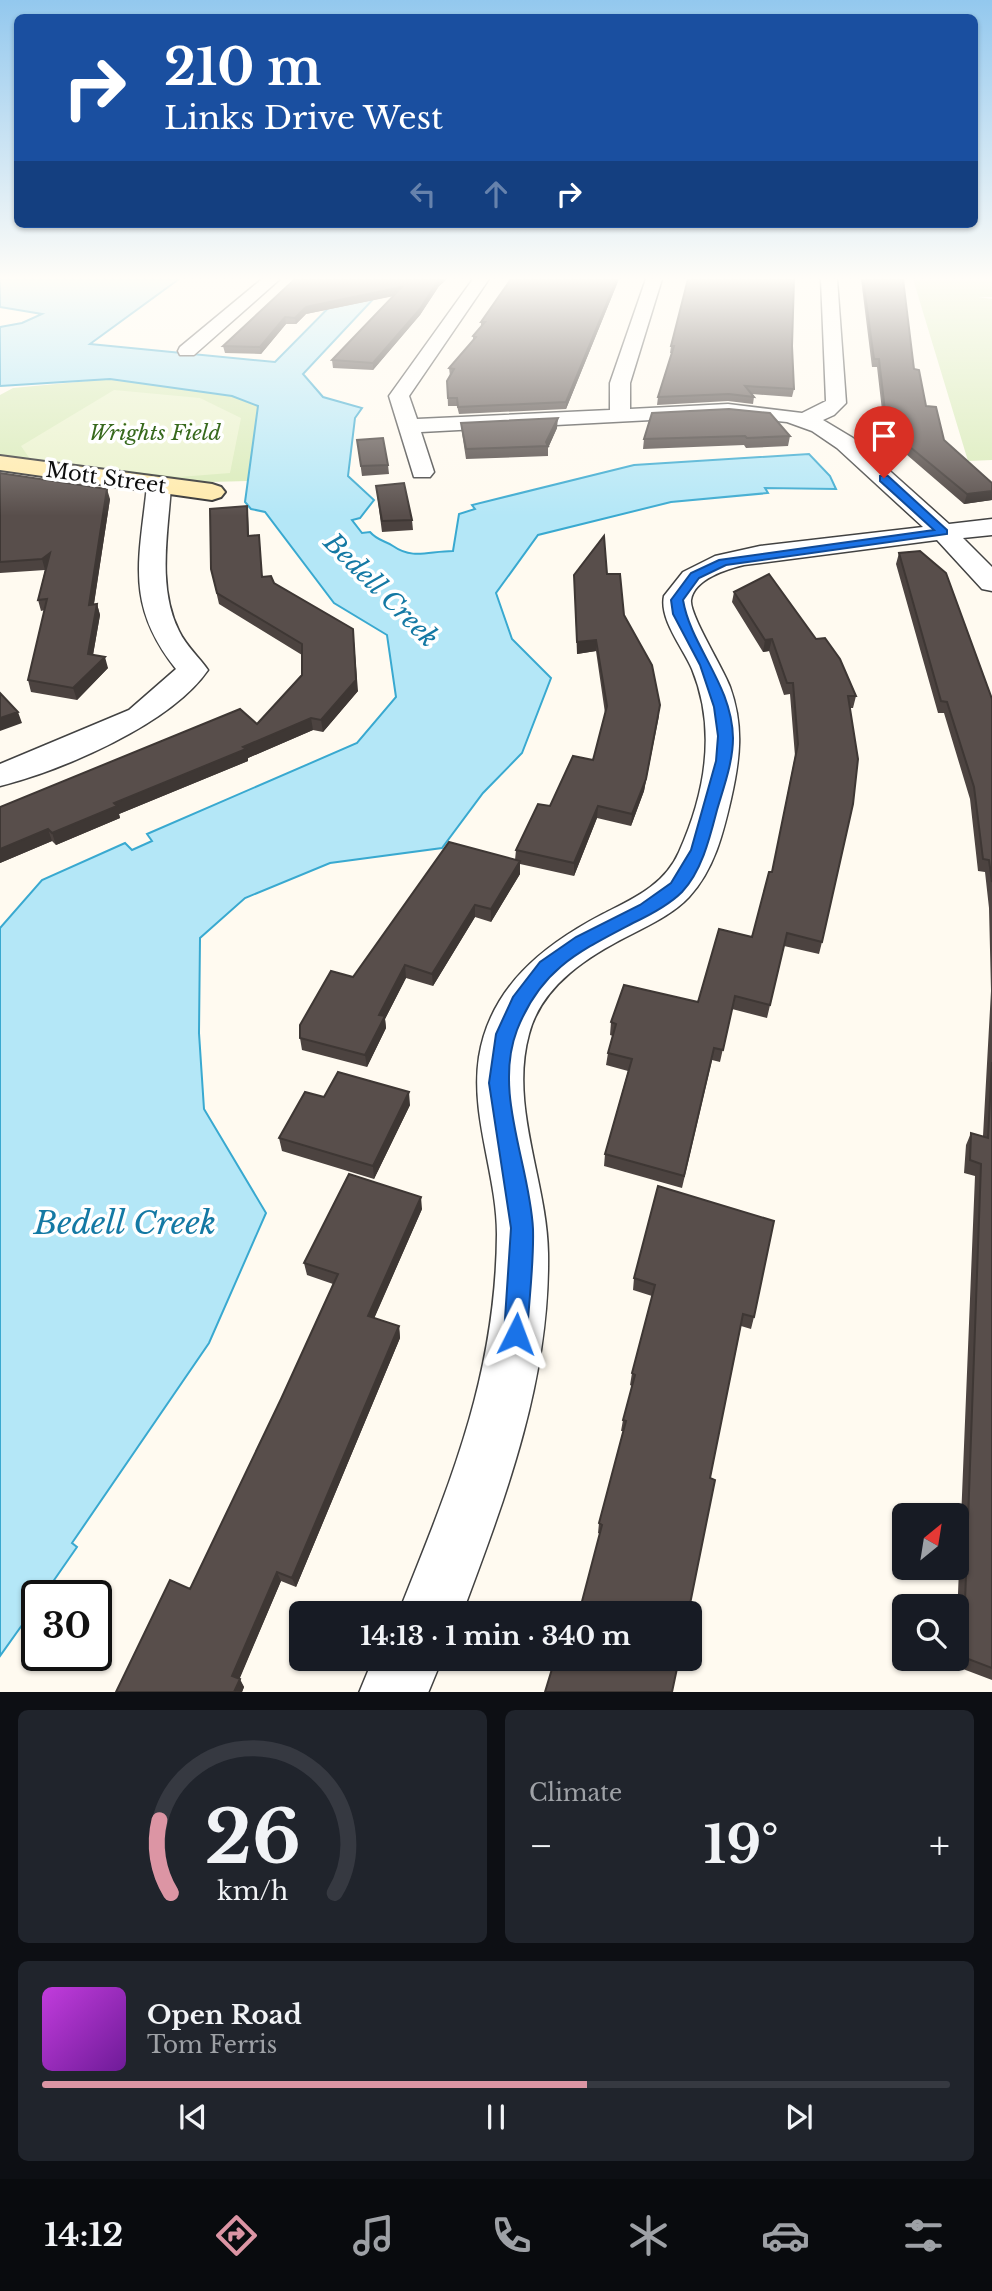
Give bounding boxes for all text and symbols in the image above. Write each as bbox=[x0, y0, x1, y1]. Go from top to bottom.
text: 210 m bbox=[164, 37, 322, 98]
icon: right bbox=[49, 42, 140, 133]
text: Links Drive West bbox=[164, 98, 443, 138]
icon: left bbox=[404, 175, 442, 213]
icon: ahead bbox=[477, 175, 515, 213]
icon: right bbox=[550, 175, 588, 213]
pin bbox=[854, 406, 914, 478]
icon: arrive bbox=[865, 417, 903, 455]
park label: Wrights Field bbox=[89, 420, 221, 446]
street label: Mott Street bbox=[44, 457, 168, 499]
water label: Bedell Creek bbox=[317, 526, 445, 654]
water label: Bedell Creek bbox=[33, 1203, 216, 1243]
position arrow bbox=[479, 1297, 553, 1371]
north arrow bbox=[892, 1503, 970, 1580]
map controls bbox=[892, 1503, 969, 1671]
speed limit sign: 30 bbox=[21, 1580, 112, 1671]
button: search bbox=[892, 1594, 969, 1671]
text: 14:13 · 1 min · 340 m bbox=[360, 1620, 631, 1652]
text: Climate bbox=[529, 1779, 622, 1807]
text: 26 bbox=[204, 1792, 301, 1883]
text: 19° bbox=[704, 1813, 779, 1877]
text: − bbox=[529, 1822, 553, 1869]
text: + bbox=[929, 1822, 950, 1869]
text: km/h bbox=[217, 1875, 288, 1906]
text: Open Road bbox=[147, 1999, 302, 2031]
text: Tom Ferris bbox=[147, 2031, 277, 2059]
icon: previous bbox=[174, 2098, 212, 2136]
icon: pause bbox=[477, 2098, 515, 2136]
icon: next bbox=[780, 2098, 818, 2136]
icon: directions bbox=[212, 2211, 261, 2260]
icon: music bbox=[349, 2211, 398, 2260]
icon: phone bbox=[487, 2211, 536, 2260]
icon: climate bbox=[624, 2211, 673, 2260]
icon: car bbox=[761, 2211, 810, 2260]
icon: filters bbox=[899, 2211, 948, 2260]
text: 14:12 bbox=[44, 2215, 123, 2255]

